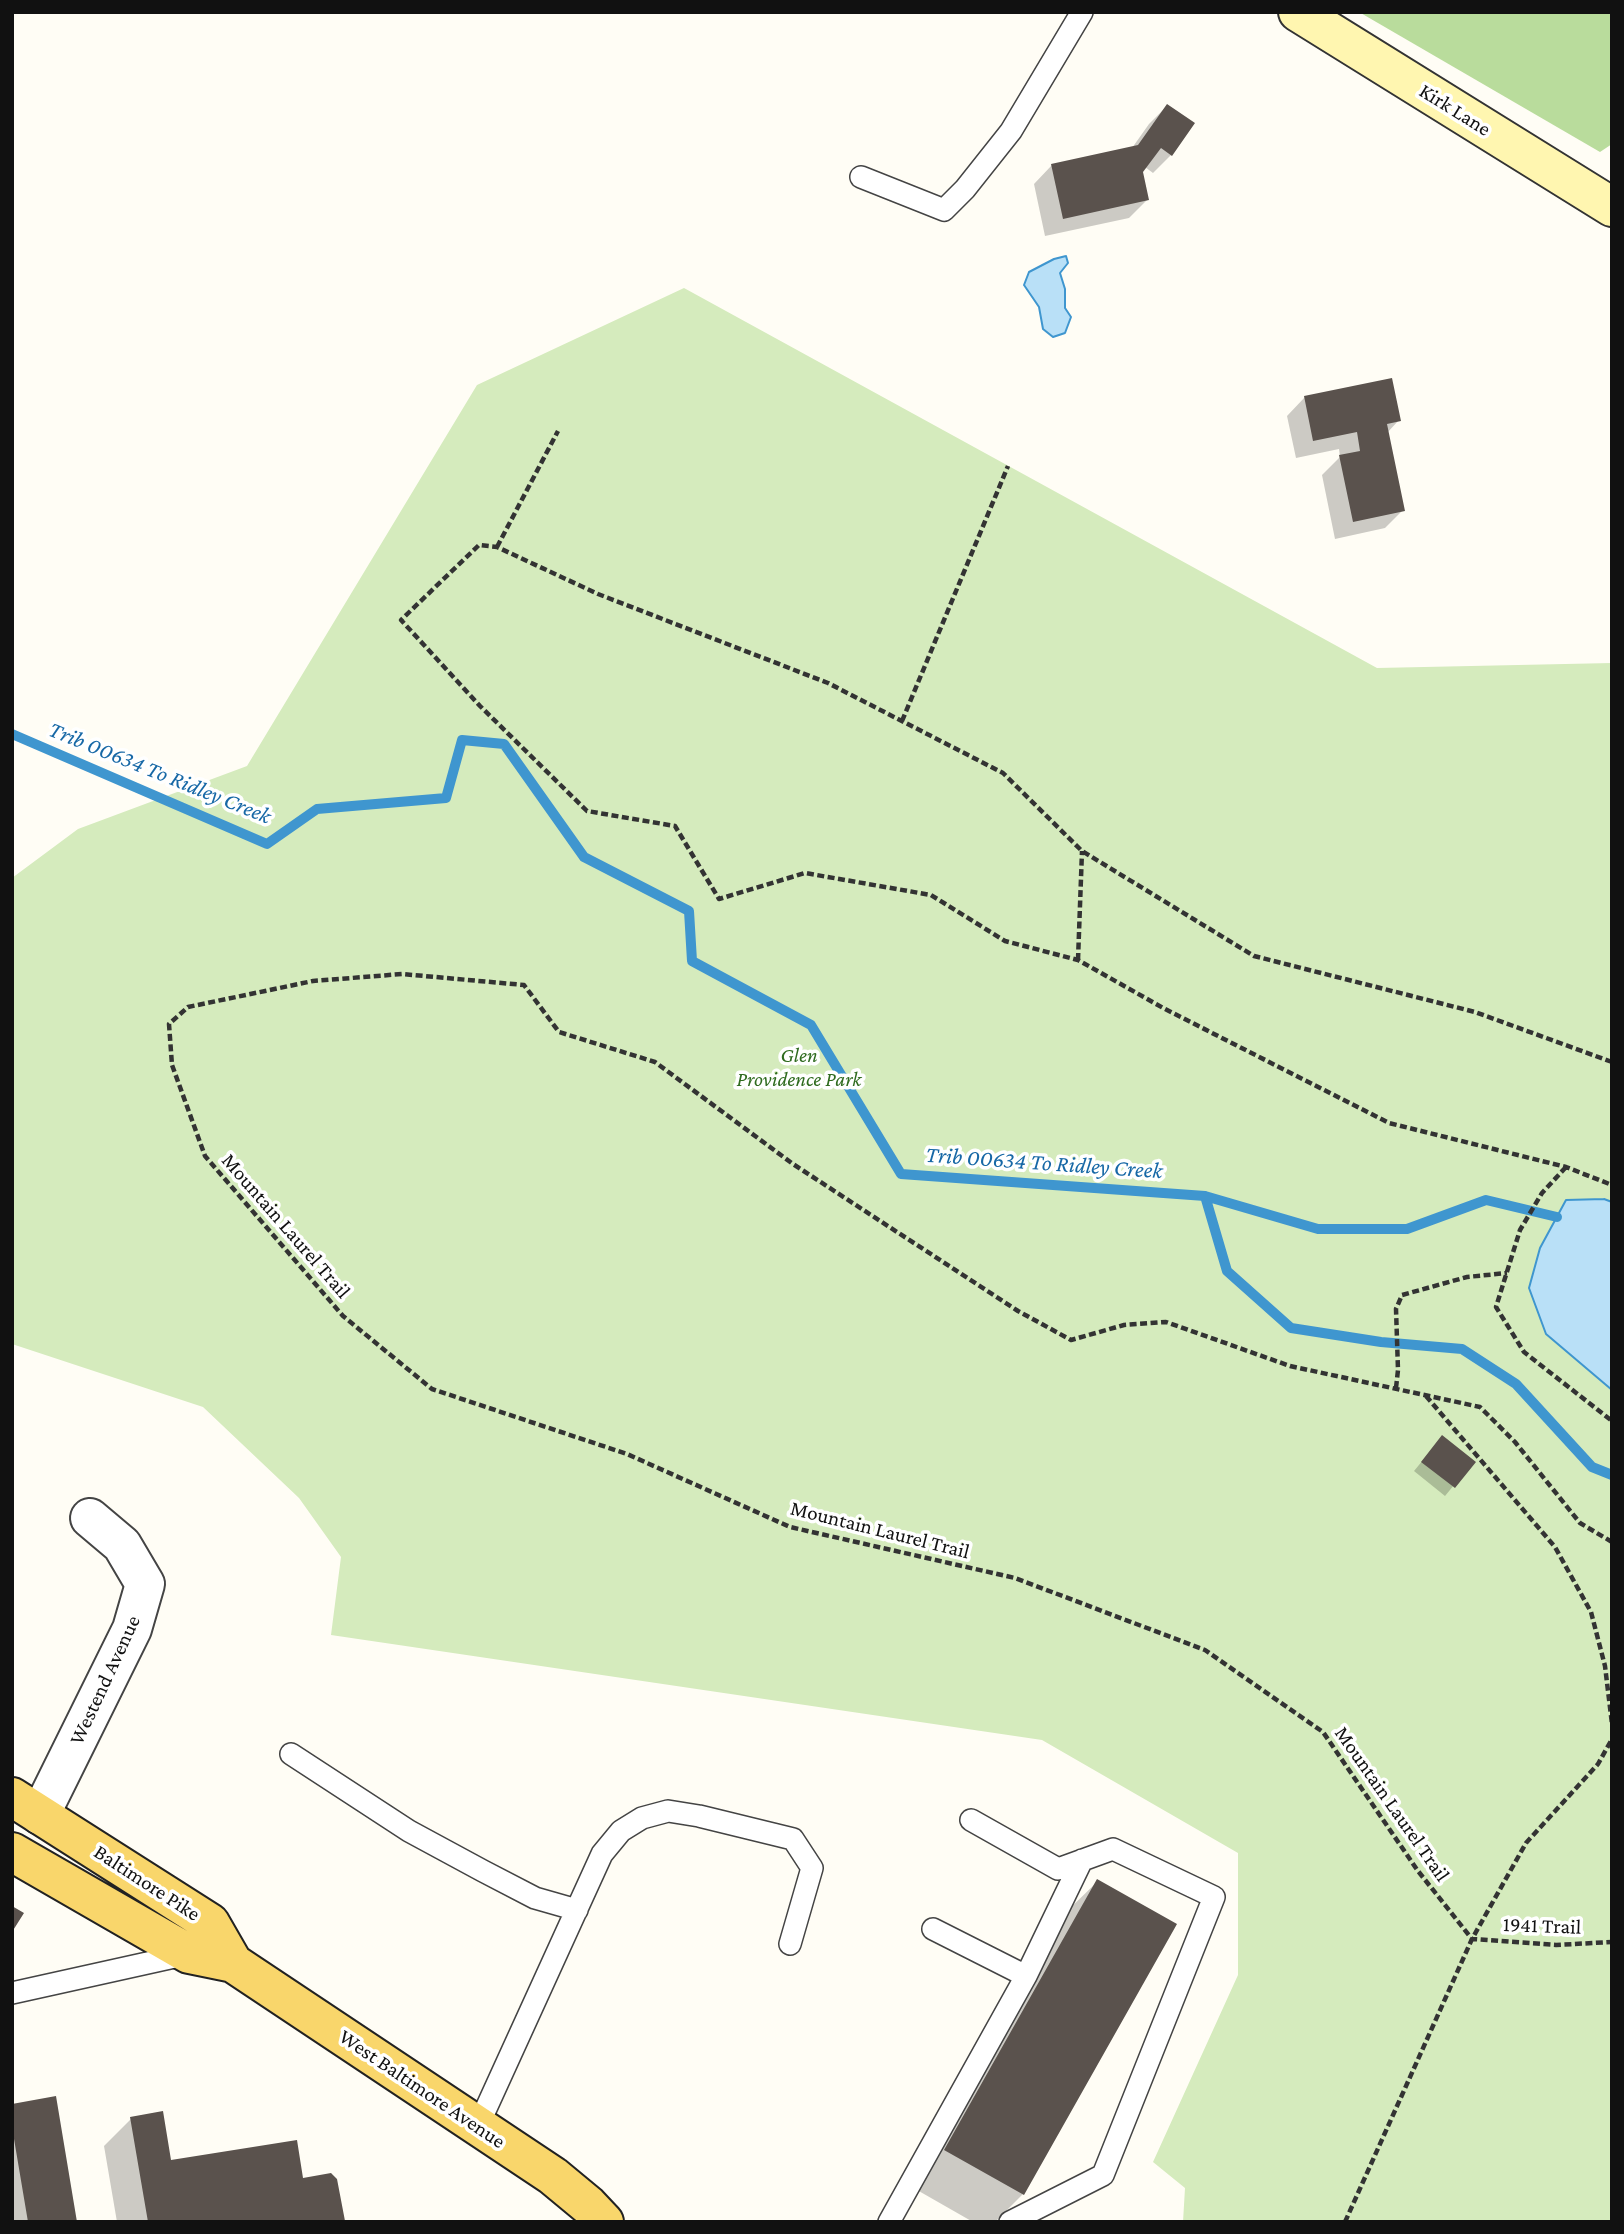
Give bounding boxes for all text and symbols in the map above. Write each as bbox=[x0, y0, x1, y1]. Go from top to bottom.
street label: Kirk Lane bbox=[1415, 78, 1495, 142]
water label: Trib 00634 To Ridley Creek bbox=[45, 716, 275, 830]
park label: Glen Providence Park bbox=[736, 1043, 862, 1093]
water label: Trib 00634 To Ridley Creek bbox=[925, 1141, 1163, 1185]
street label: Mountain Laurel Trail bbox=[216, 1148, 356, 1304]
street label: Mountain Laurel Trail bbox=[788, 1496, 972, 1564]
street label: Westend Avenue bbox=[64, 1611, 146, 1749]
street label: Mountain Laurel Trail bbox=[1329, 1721, 1455, 1887]
street label: Baltimore Pike bbox=[89, 1839, 205, 1927]
street label: 1941 Trail bbox=[1502, 1912, 1582, 1940]
street label: West Baltimore Avenue bbox=[334, 2024, 510, 2154]

